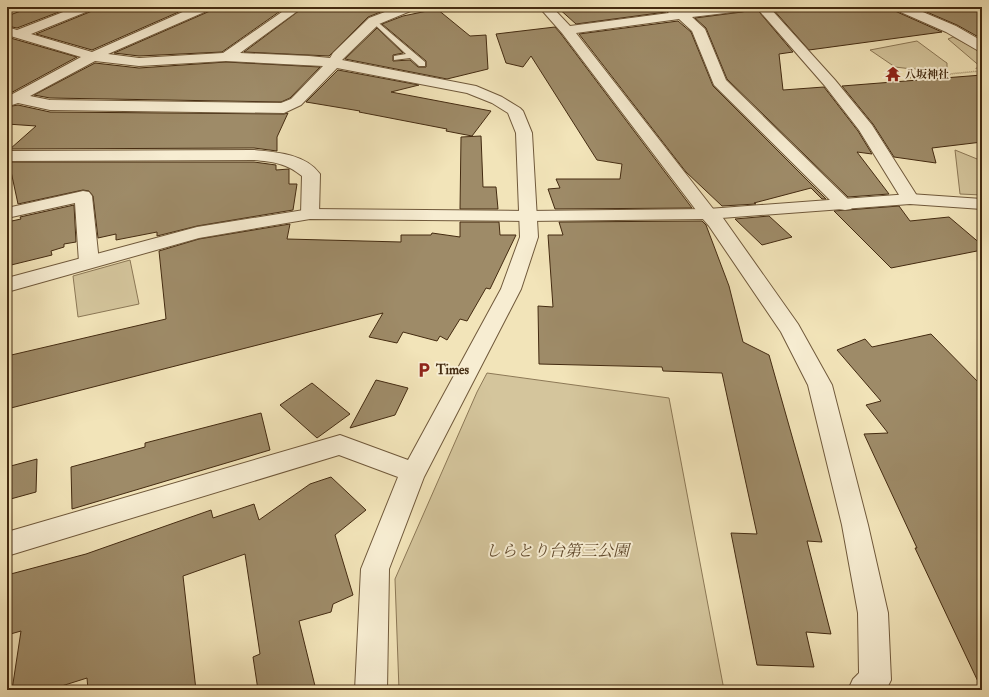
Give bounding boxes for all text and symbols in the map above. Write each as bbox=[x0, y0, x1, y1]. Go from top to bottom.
temple icon: 八坂神社 bbox=[884, 65, 902, 83]
place label: 八坂神社 bbox=[905, 68, 949, 81]
parking icon: Times bbox=[415, 361, 433, 379]
place label: Times bbox=[435, 362, 469, 378]
park label: しらとり台第三公園 bbox=[485, 541, 632, 561]

